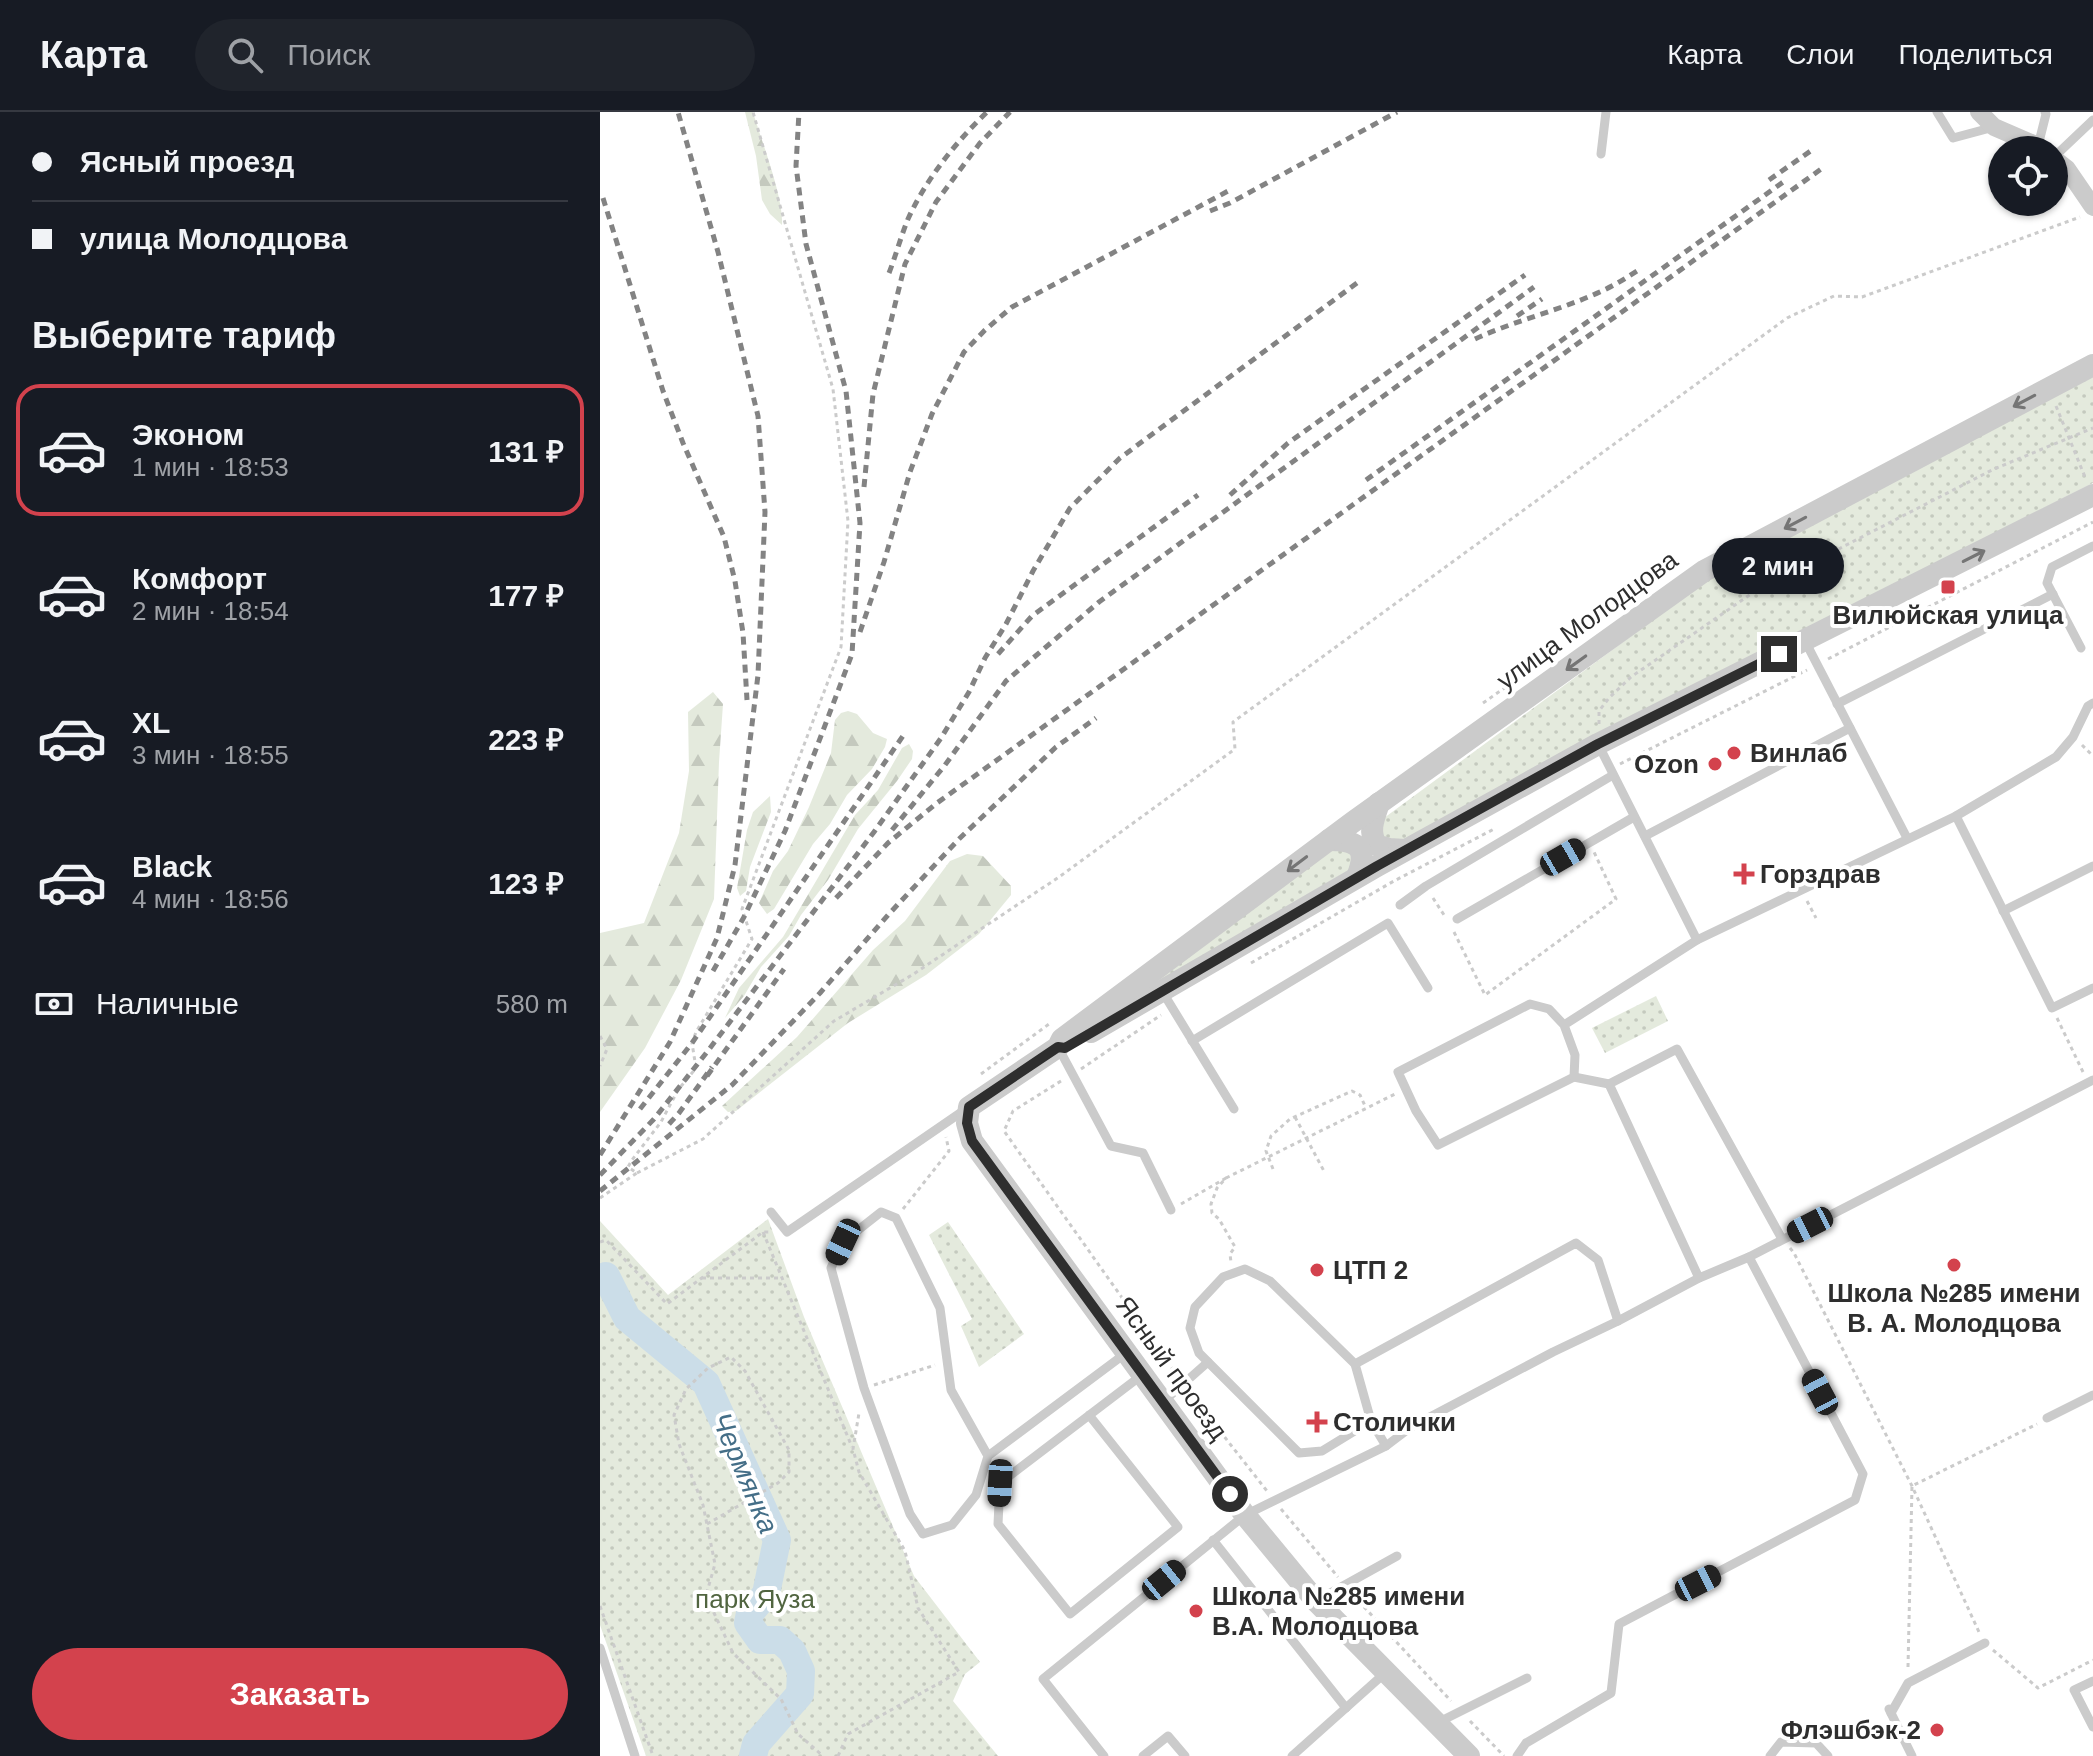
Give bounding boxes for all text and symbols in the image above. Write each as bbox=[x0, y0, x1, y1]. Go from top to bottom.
search box bbox=[195, 19, 755, 91]
icon: search bbox=[223, 33, 267, 77]
text: Карта bbox=[40, 34, 147, 76]
text: Поиск bbox=[287, 38, 370, 71]
text: Карта bbox=[1667, 39, 1742, 70]
text: Слои bbox=[1786, 39, 1854, 70]
text: Поделиться bbox=[1898, 39, 2053, 70]
map controls bbox=[1988, 136, 2068, 216]
button: locate bbox=[1988, 136, 2068, 216]
text: Ясный проезд bbox=[80, 145, 294, 178]
text: улица Молодцова bbox=[80, 222, 347, 255]
text: Выберите тариф bbox=[32, 315, 336, 356]
one-way arrow bbox=[2013, 394, 2037, 410]
icon: car bbox=[36, 414, 108, 486]
text: Эконом bbox=[132, 418, 245, 451]
text: 131 ₽ bbox=[488, 435, 564, 468]
text: 1 мин · 18:53 bbox=[132, 452, 289, 482]
one-way arrow bbox=[1783, 516, 1807, 532]
callout: 2 мин bbox=[1713, 538, 1845, 594]
street label: улица Молодцова bbox=[1491, 544, 1684, 696]
one-way arrow bbox=[1962, 547, 1986, 563]
text: 2 мин bbox=[1742, 551, 1814, 581]
icon: car bbox=[36, 558, 108, 630]
text: Комфорт bbox=[132, 562, 267, 595]
marker: Вилюйская улица bbox=[1939, 578, 1957, 596]
text: 177 ₽ bbox=[488, 579, 564, 612]
text: 2 мин · 18:54 bbox=[132, 596, 289, 626]
place label: Вилюйская улица bbox=[1832, 600, 2064, 630]
route end bbox=[1761, 636, 1797, 672]
one-way arrow bbox=[1565, 655, 1587, 671]
icon: car bbox=[36, 702, 108, 774]
text: XL bbox=[132, 706, 170, 739]
text: 223 ₽ bbox=[488, 723, 564, 756]
place label: Винлаб bbox=[1750, 738, 1848, 768]
text: 3 мин · 18:55 bbox=[132, 740, 289, 770]
marker: Винлаб bbox=[1725, 744, 1743, 762]
place label: Ozon bbox=[1634, 749, 1699, 779]
marker: Ozon bbox=[1706, 755, 1724, 773]
car bbox=[1536, 835, 1590, 879]
icon: car bbox=[36, 846, 108, 918]
text: Black bbox=[132, 850, 212, 883]
one-way arrow bbox=[1287, 855, 1308, 872]
place label: Горздрав bbox=[1760, 859, 1881, 889]
marker: Горздрав bbox=[1735, 865, 1753, 883]
text: 123 ₽ bbox=[488, 867, 564, 900]
text: 4 мин · 18:56 bbox=[132, 884, 289, 914]
icon: cash bbox=[32, 982, 76, 1026]
text: Наличные bbox=[96, 987, 239, 1020]
text: 580 m bbox=[496, 989, 568, 1019]
car bbox=[1783, 1203, 1837, 1247]
car bbox=[822, 1215, 864, 1269]
place label: ЦТП 2 bbox=[1333, 1255, 1408, 1285]
marker: Школа №285 имени В. А. Молодцова bbox=[1945, 1256, 1963, 1274]
marker: ЦТП 2 bbox=[1308, 1261, 1326, 1279]
place label: Школа №285 имени В. А. Молодцова bbox=[1827, 1278, 2081, 1338]
street label: Ясный проезд bbox=[1110, 1290, 1234, 1446]
car bbox=[1798, 1365, 1842, 1419]
place label: Столички bbox=[1333, 1407, 1456, 1437]
water label: Чермянка bbox=[706, 1408, 784, 1538]
marker: Столички bbox=[1308, 1413, 1326, 1431]
car bbox=[987, 1458, 1013, 1508]
route start bbox=[1212, 1476, 1248, 1512]
car bbox=[1138, 1556, 1190, 1604]
car bbox=[1671, 1561, 1725, 1605]
place label: Школа №285 имени В.А. Молодцова bbox=[1212, 1581, 1465, 1641]
park label: парк Яуза bbox=[695, 1584, 815, 1614]
marker: Школа №285 имени В.А. Молодцова bbox=[1187, 1602, 1205, 1620]
button: Заказать bbox=[32, 1648, 568, 1740]
place label: Флэшбэк-2 bbox=[1781, 1715, 1921, 1745]
marker: Флэшбэк-2 bbox=[1928, 1721, 1946, 1739]

